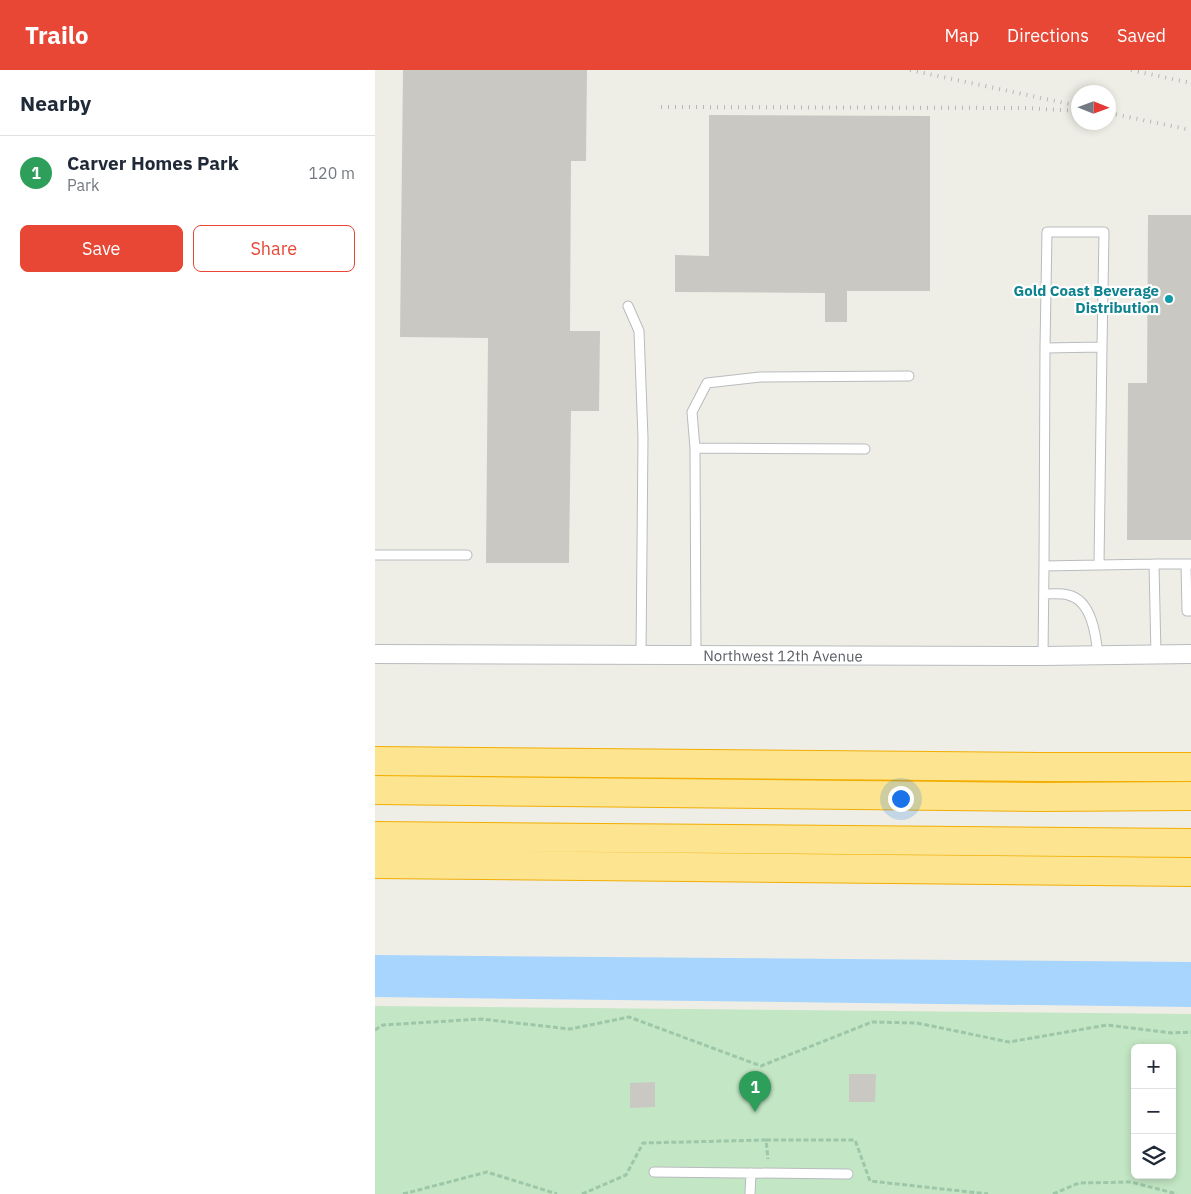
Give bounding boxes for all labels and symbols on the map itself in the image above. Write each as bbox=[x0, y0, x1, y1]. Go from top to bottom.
north arrow bbox=[1071, 85, 1116, 130]
place label: Gold Coast Beverage Distribution bbox=[1013, 281, 1159, 317]
marker: Gold Coast Beverage Distribution bbox=[1163, 293, 1175, 305]
street label: Northwest 12th Avenue bbox=[703, 645, 863, 665]
your location bbox=[888, 786, 914, 812]
pin: 1 bbox=[739, 1071, 771, 1112]

